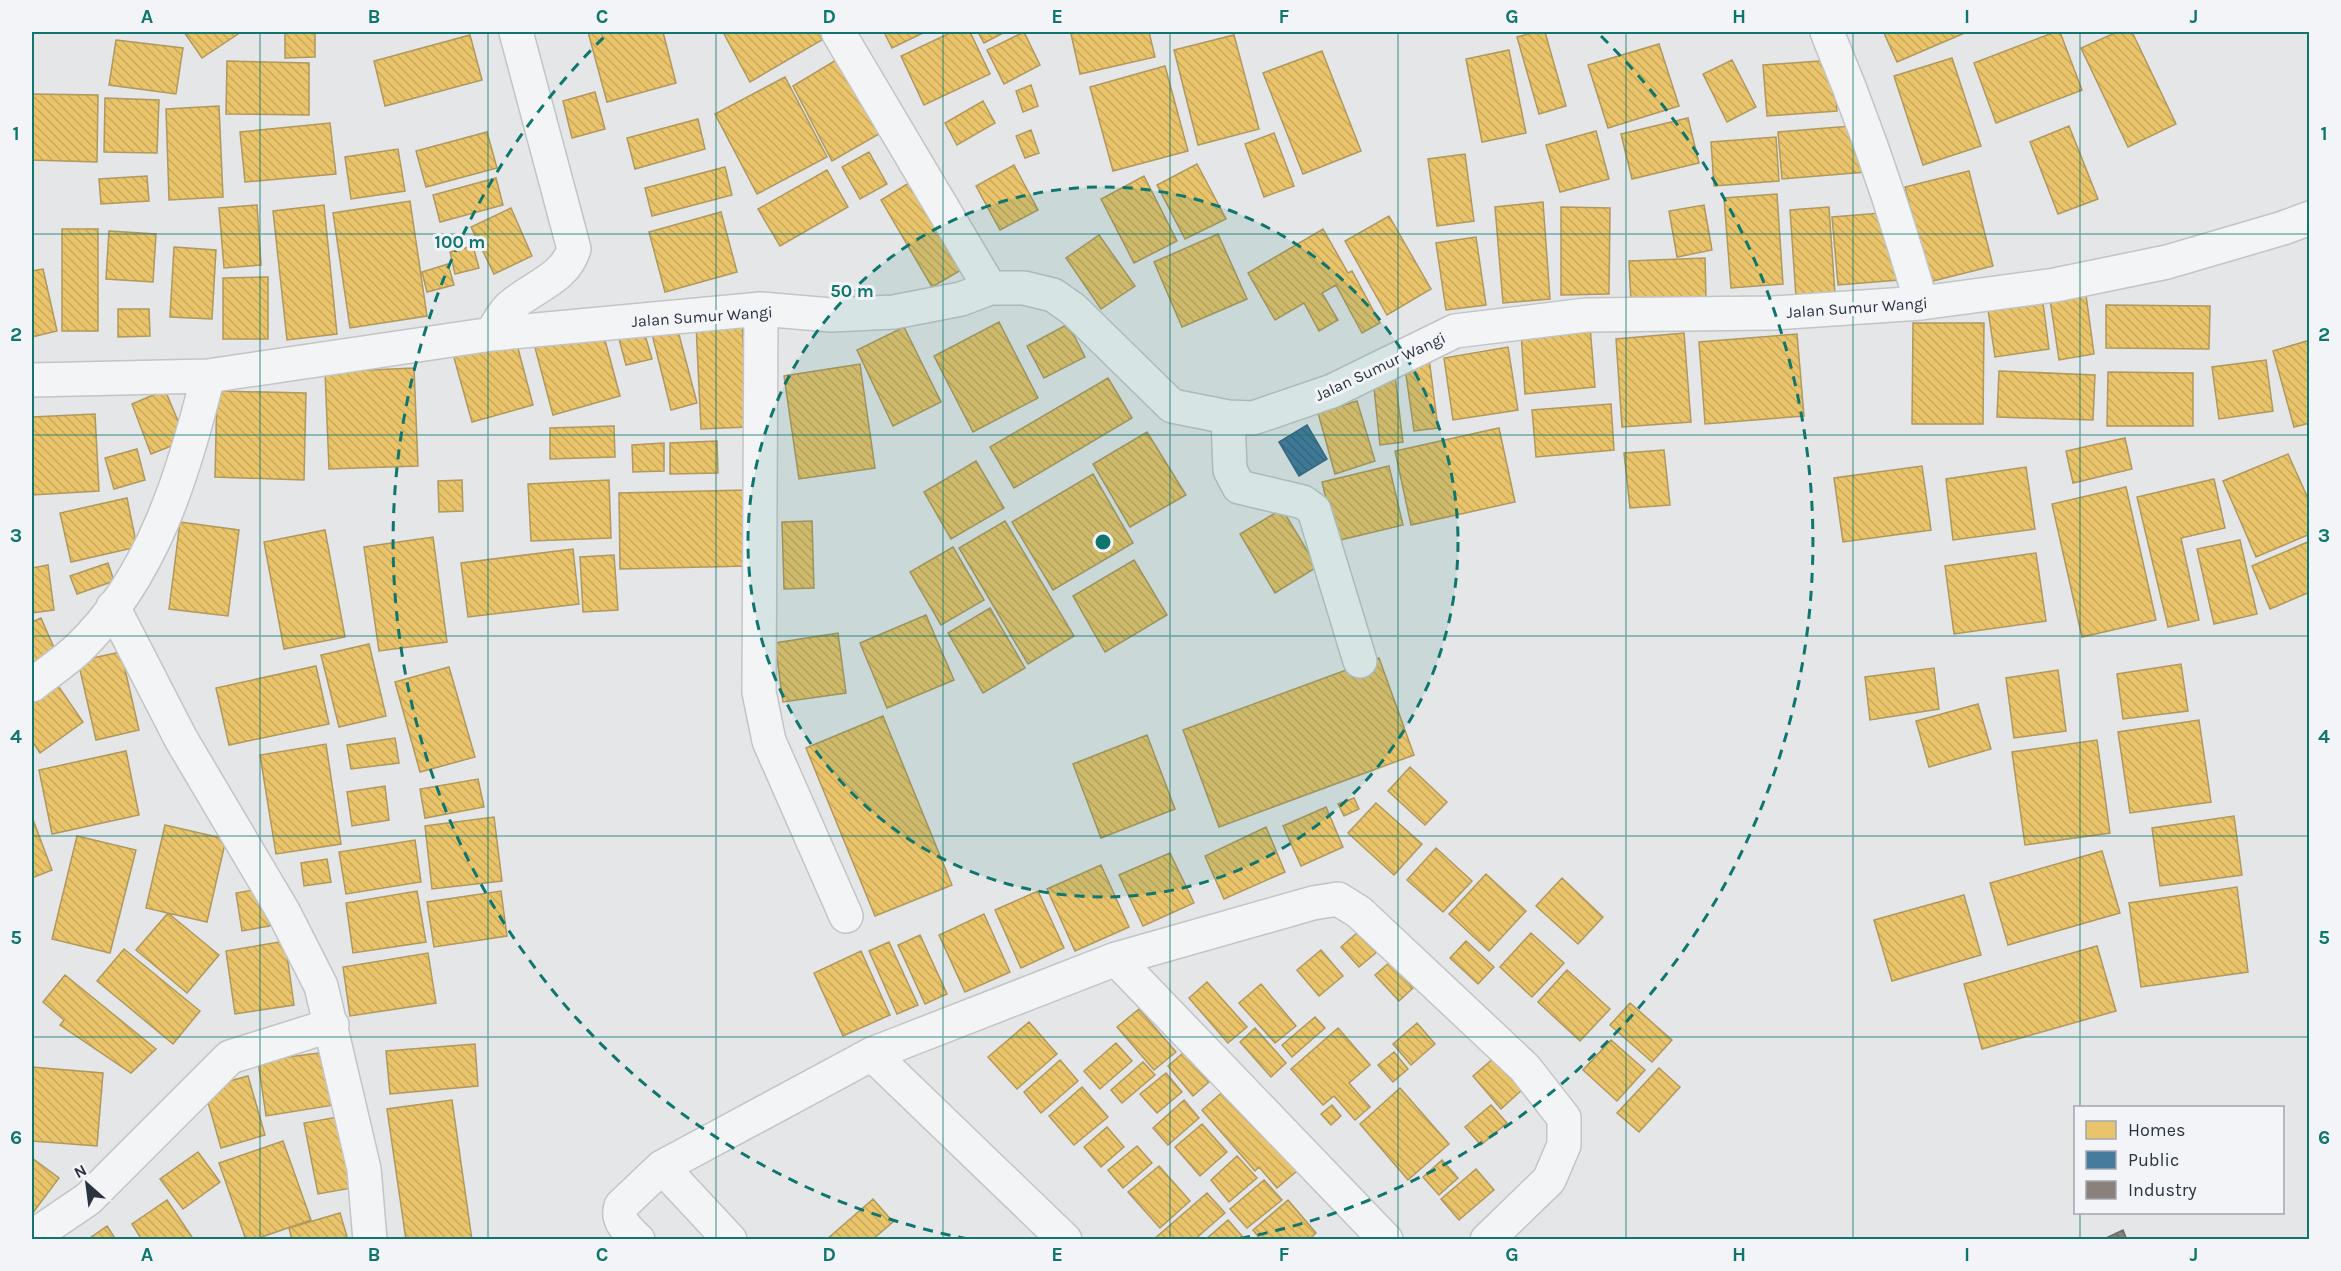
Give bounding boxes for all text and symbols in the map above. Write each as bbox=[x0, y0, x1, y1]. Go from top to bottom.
text: A bbox=[141, 5, 154, 28]
text: B bbox=[368, 5, 380, 28]
text: C bbox=[596, 5, 608, 28]
text: D bbox=[822, 5, 836, 28]
text: E bbox=[1051, 5, 1063, 28]
text: F bbox=[1279, 5, 1290, 28]
text: G bbox=[1505, 5, 1519, 28]
text: H bbox=[1732, 5, 1746, 28]
text: I bbox=[1964, 5, 1970, 28]
text: J bbox=[2190, 5, 2198, 28]
text: 1 bbox=[12, 122, 20, 145]
text: 1 bbox=[2320, 122, 2328, 145]
text: 100 m bbox=[435, 231, 485, 253]
text: 50 m bbox=[830, 280, 874, 302]
street label: Jalan Sumur Wangi bbox=[1786, 293, 1928, 322]
street label: Jalan Sumur Wangi bbox=[631, 302, 773, 331]
text: 2 bbox=[10, 323, 22, 346]
text: 2 bbox=[2318, 323, 2330, 346]
street label: Jalan Sumur Wangi bbox=[1312, 328, 1448, 405]
text: 3 bbox=[10, 524, 22, 547]
text: 3 bbox=[2318, 524, 2330, 547]
centre of rings bbox=[1093, 532, 1113, 552]
text: 4 bbox=[10, 725, 22, 748]
text: 4 bbox=[2318, 725, 2330, 748]
text: 5 bbox=[10, 926, 22, 949]
text: 5 bbox=[2318, 926, 2330, 949]
legend bbox=[2074, 1106, 2284, 1214]
text: Homes bbox=[2128, 1119, 2185, 1141]
text: 6 bbox=[10, 1126, 22, 1149]
text: 6 bbox=[2318, 1126, 2330, 1149]
text: Public bbox=[2128, 1149, 2179, 1171]
north arrow bbox=[57, 1154, 117, 1214]
text: N bbox=[71, 1160, 90, 1182]
text: Industry bbox=[2128, 1179, 2197, 1201]
text: A bbox=[141, 1243, 154, 1266]
text: B bbox=[368, 1243, 380, 1266]
text: C bbox=[596, 1243, 608, 1266]
text: D bbox=[822, 1243, 836, 1266]
text: E bbox=[1051, 1243, 1063, 1266]
text: F bbox=[1279, 1243, 1290, 1266]
text: G bbox=[1505, 1243, 1519, 1266]
text: H bbox=[1732, 1243, 1746, 1266]
text: I bbox=[1964, 1243, 1970, 1266]
text: J bbox=[2190, 1243, 2198, 1266]

